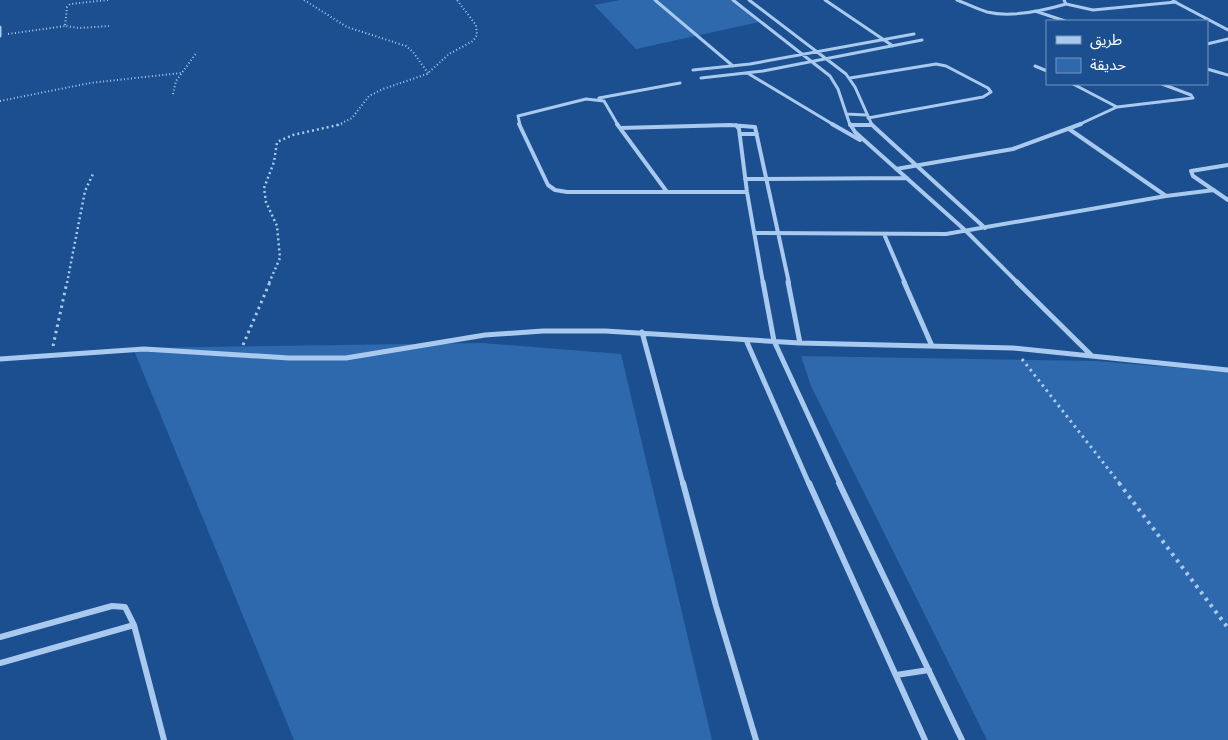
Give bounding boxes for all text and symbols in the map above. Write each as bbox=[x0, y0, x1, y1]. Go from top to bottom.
legend bbox=[1046, 20, 1208, 85]
text: طريق bbox=[1090, 31, 1122, 50]
text: حديقة bbox=[1090, 56, 1126, 73]

